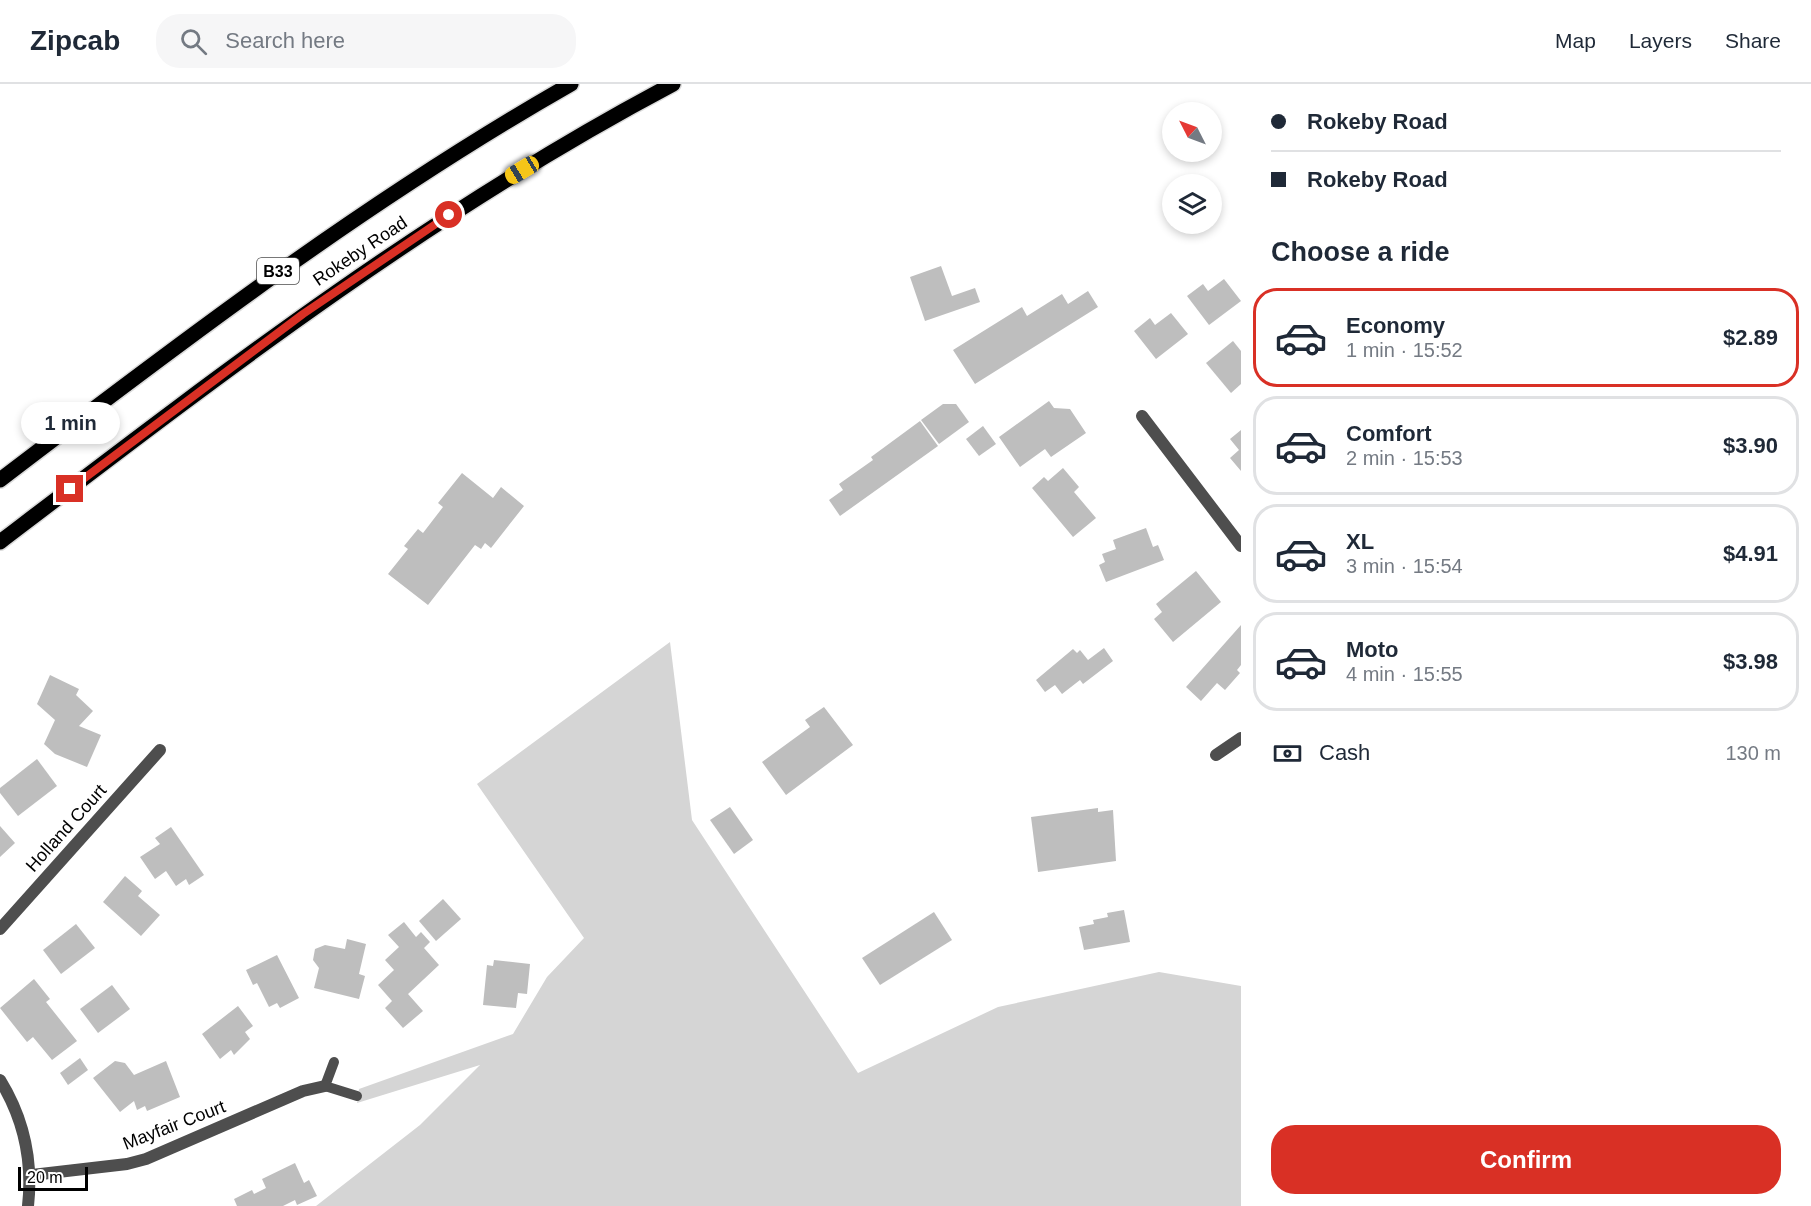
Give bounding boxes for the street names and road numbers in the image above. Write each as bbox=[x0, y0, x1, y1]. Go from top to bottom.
street label: Rokeby Road bbox=[309, 212, 411, 290]
road number: B33 bbox=[257, 258, 299, 284]
street label: Holland Court bbox=[22, 780, 110, 876]
street label: Mayfair Court bbox=[120, 1096, 228, 1154]

